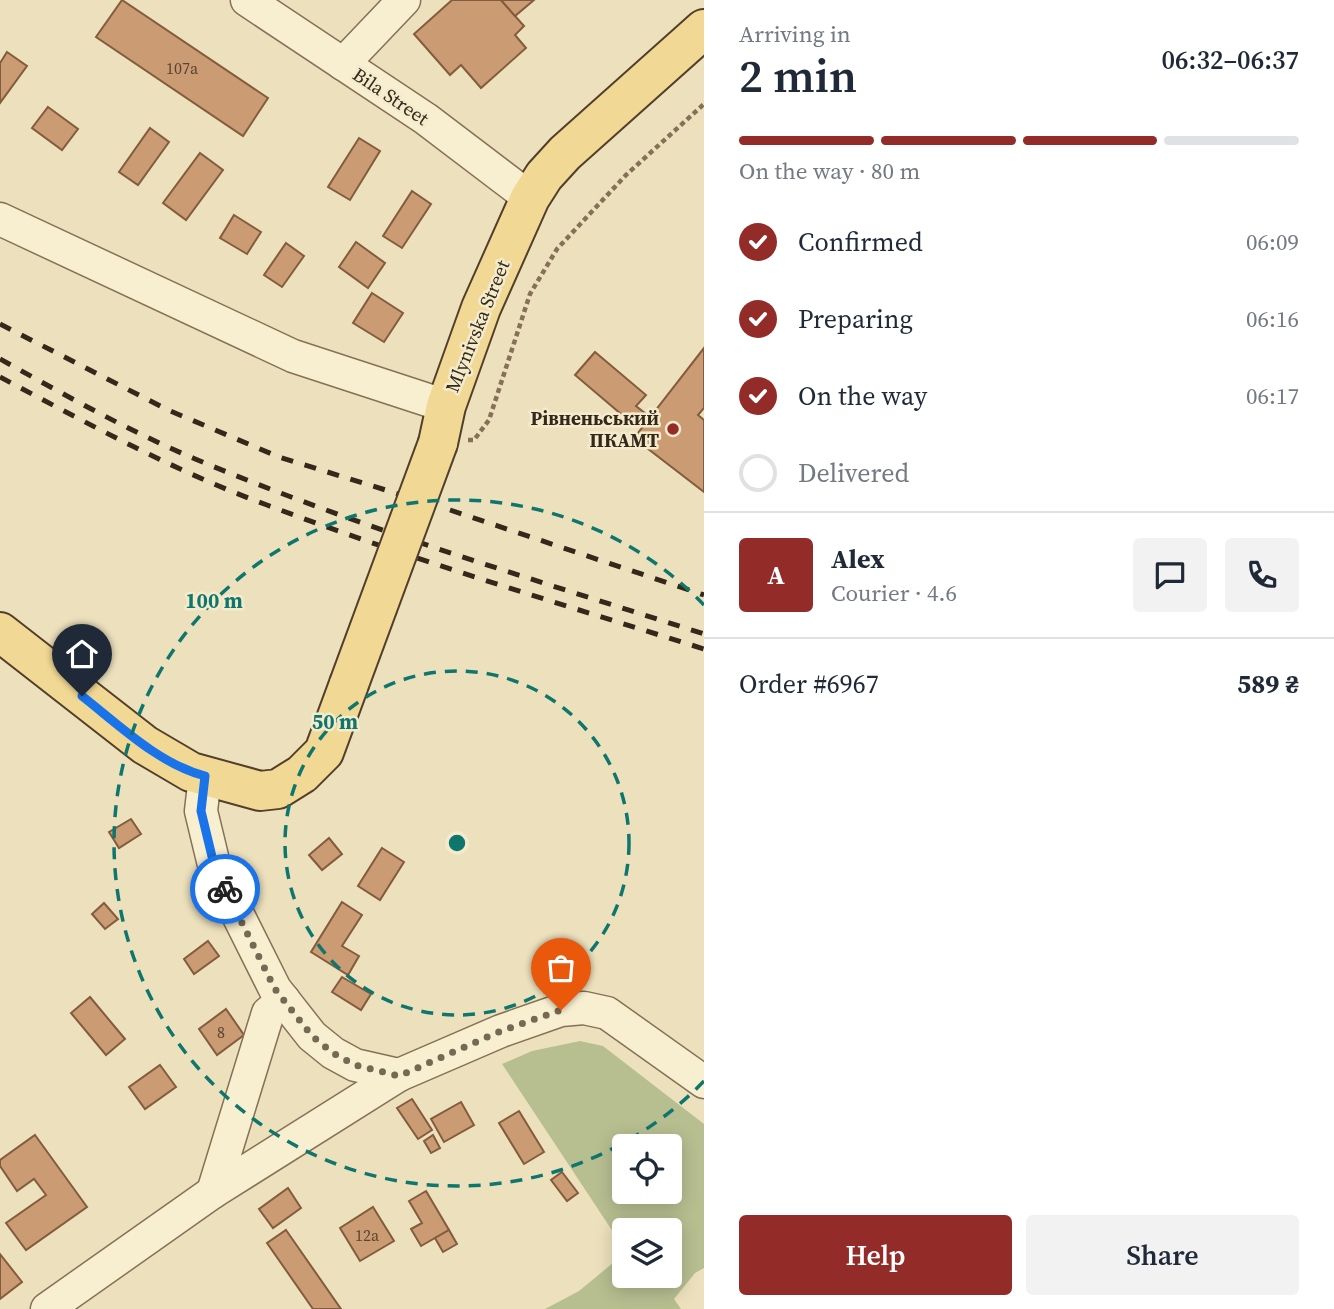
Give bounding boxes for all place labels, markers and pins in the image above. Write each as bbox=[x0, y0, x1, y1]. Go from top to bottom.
place label: Рівненьський ПКАМТ bbox=[531, 405, 659, 453]
marker: Рівненьський ПКАМТ bbox=[665, 421, 681, 437]
pin bbox=[52, 624, 112, 696]
centre of rings bbox=[445, 831, 469, 855]
pin bbox=[531, 938, 591, 1010]

